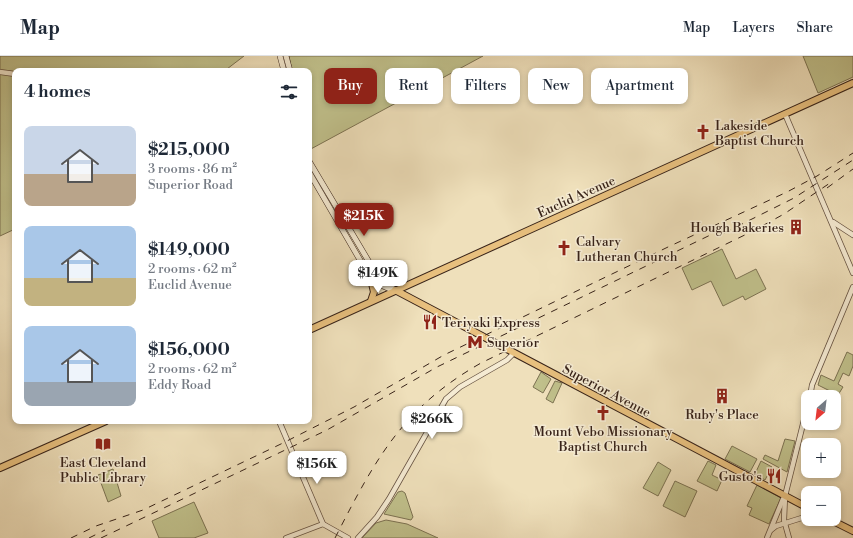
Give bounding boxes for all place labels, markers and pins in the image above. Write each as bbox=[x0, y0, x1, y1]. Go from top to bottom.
place label: Lakeside Baptist Church bbox=[714, 118, 804, 149]
church icon: Lakeside Baptist Church bbox=[694, 123, 712, 141]
pin: $215K bbox=[336, 203, 392, 237]
building icon: Hough Bakeries bbox=[787, 218, 805, 236]
place label: Hough Bakeries bbox=[690, 220, 784, 236]
place label: Calvary Lutheran Church bbox=[576, 234, 678, 265]
church icon: Calvary Lutheran Church bbox=[555, 239, 573, 257]
pin: $149K bbox=[350, 260, 406, 294]
restaurant icon: Teriyaki Express bbox=[421, 313, 439, 331]
place label: Teriyaki Express bbox=[442, 315, 540, 331]
metro station icon: Superior bbox=[466, 333, 484, 351]
place label: Superior bbox=[487, 335, 539, 351]
building icon: Ruby's Place bbox=[713, 387, 731, 405]
church icon: Mount Vebo Missionary Baptist Church bbox=[594, 404, 612, 422]
pin: $266K bbox=[404, 406, 460, 440]
place label: Ruby's Place bbox=[685, 407, 759, 423]
place label: Mount Vebo Missionary Baptist Church bbox=[534, 424, 673, 455]
library icon: East Cleveland Public Library bbox=[94, 435, 112, 453]
pin: $156K bbox=[289, 451, 345, 485]
place label: East Cleveland Public Library bbox=[60, 455, 147, 486]
restaurant icon: Gusto's bbox=[765, 467, 783, 485]
place label: Gusto's bbox=[719, 469, 762, 485]

